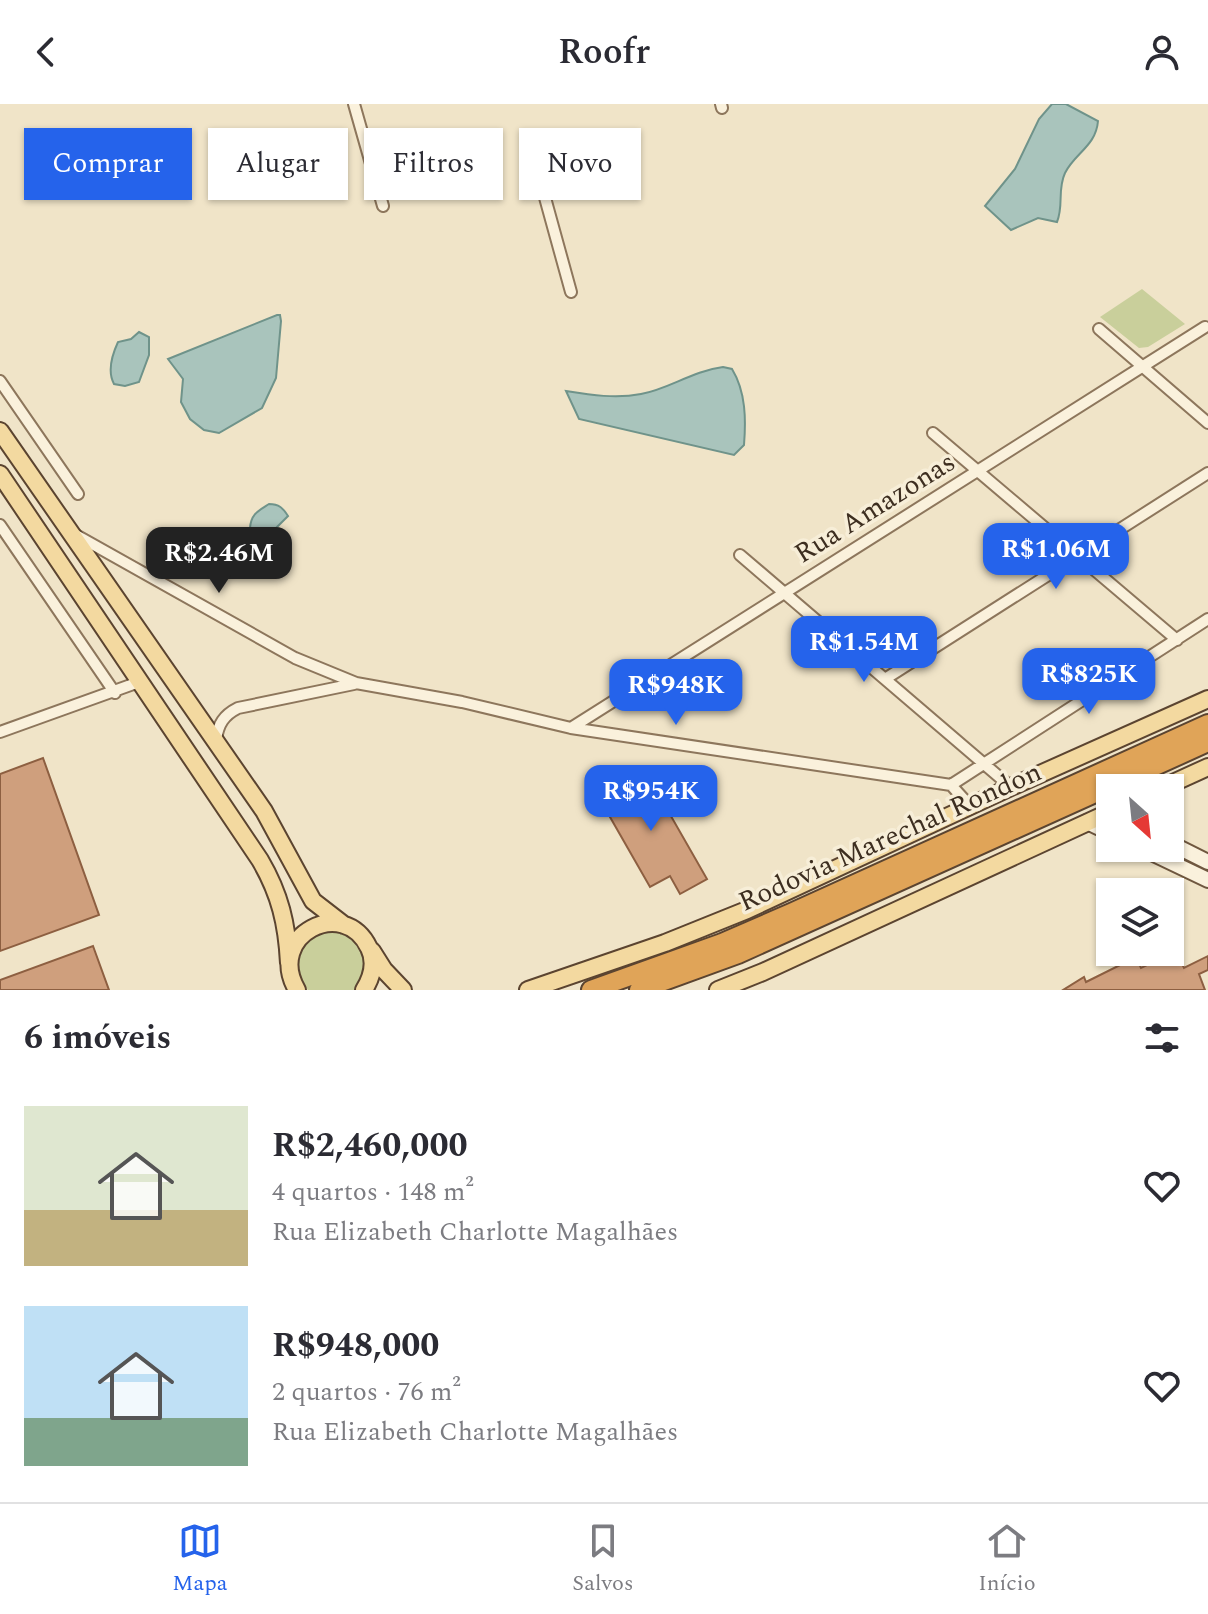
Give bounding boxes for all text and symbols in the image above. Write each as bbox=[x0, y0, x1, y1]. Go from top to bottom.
text: Roofr bbox=[558, 25, 650, 80]
icon: back bbox=[24, 30, 68, 74]
icon: person bbox=[1140, 30, 1184, 74]
chip: Comprar bbox=[24, 128, 192, 200]
chip: Alugar bbox=[208, 128, 348, 200]
chip: Filtros bbox=[364, 128, 503, 200]
chip: Novo bbox=[519, 128, 641, 200]
street label: Rua Amazonas bbox=[786, 441, 964, 575]
pin: R$1.06M bbox=[982, 523, 1130, 591]
pin: R$2.46M bbox=[145, 527, 293, 595]
text: R$1.06M bbox=[1001, 529, 1111, 569]
text: R$2.46M bbox=[164, 533, 274, 573]
pin: R$1.54M bbox=[790, 616, 938, 684]
text: R$1.54M bbox=[809, 622, 919, 662]
pin: R$825K bbox=[1024, 648, 1154, 716]
text: R$825K bbox=[1040, 654, 1138, 694]
pin: R$948K bbox=[611, 659, 741, 727]
text: R$948K bbox=[627, 665, 725, 705]
street label: Rodovia Marechal Rondon bbox=[731, 751, 1049, 923]
pin: R$954K bbox=[586, 765, 716, 833]
text: R$954K bbox=[602, 771, 700, 811]
north arrow bbox=[1096, 774, 1184, 862]
map controls bbox=[1096, 774, 1184, 966]
button: layers bbox=[1096, 878, 1184, 966]
text: 6 imóveis bbox=[24, 1012, 171, 1064]
icon: filters bbox=[1140, 1016, 1184, 1060]
text: R$2,460,000 bbox=[272, 1120, 468, 1172]
icon: home bbox=[88, 1138, 184, 1234]
icon: heart bbox=[1140, 1164, 1184, 1208]
text: 4 quartos · 148 m² bbox=[272, 1172, 474, 1212]
text: Rua Elizabeth Charlotte Magalhães bbox=[272, 1212, 678, 1252]
text: R$948,000 bbox=[272, 1320, 439, 1372]
icon: home bbox=[88, 1338, 184, 1434]
icon: heart bbox=[1140, 1364, 1184, 1408]
text: 2 quartos · 76 m² bbox=[272, 1372, 461, 1412]
text: Rua Elizabeth Charlotte Magalhães bbox=[272, 1412, 678, 1452]
tab: Mapa bbox=[172, 1519, 228, 1600]
tab: Salvos bbox=[572, 1519, 633, 1600]
tab: Início bbox=[978, 1519, 1036, 1600]

